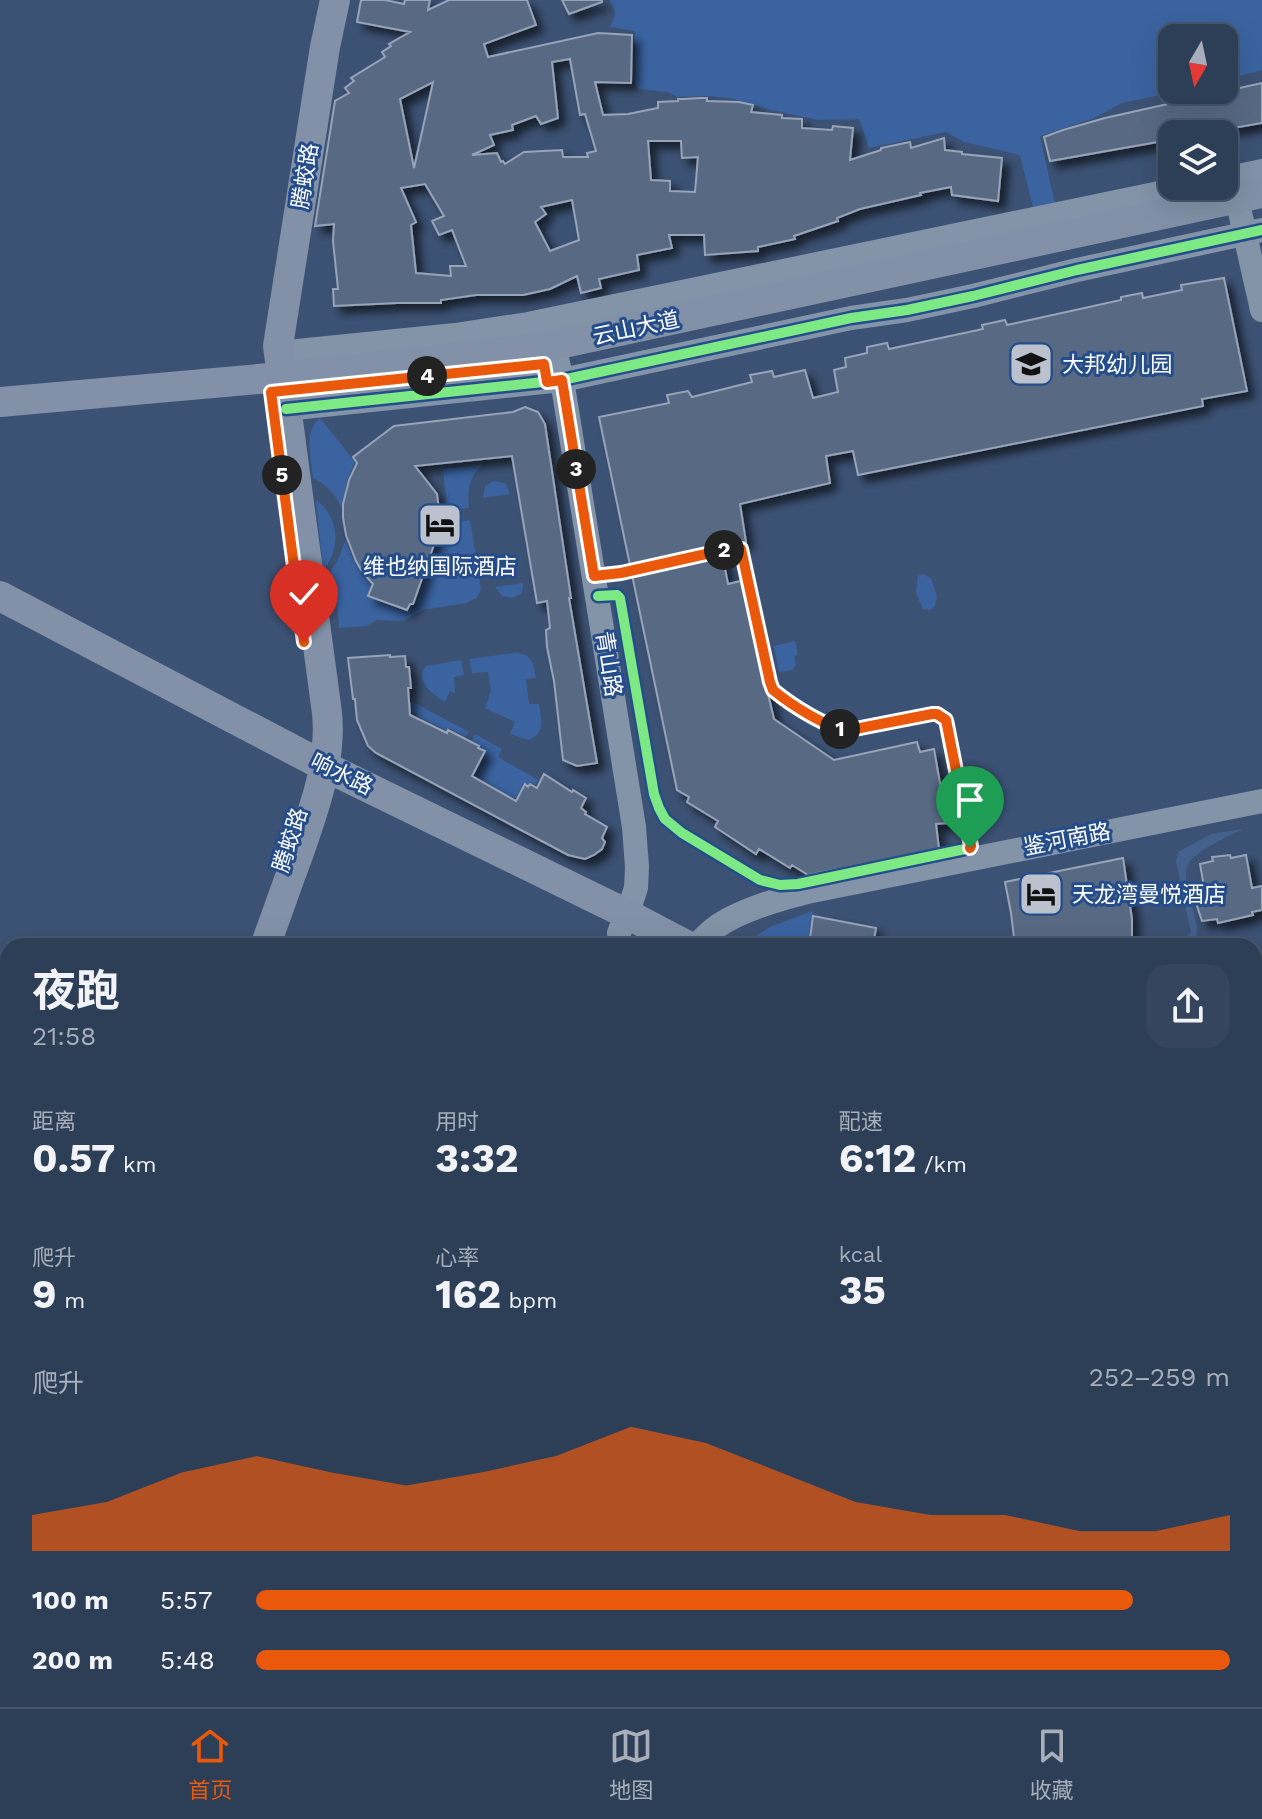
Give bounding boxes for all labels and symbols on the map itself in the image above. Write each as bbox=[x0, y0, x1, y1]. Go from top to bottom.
north arrow bbox=[1158, 24, 1238, 104]
street label: 腾蛟路 bbox=[287, 141, 323, 211]
street label: 云山大道 bbox=[590, 307, 682, 349]
school or university icon: 大邦幼儿园 bbox=[1007, 340, 1055, 388]
place label: 大邦幼儿园 bbox=[1062, 352, 1172, 377]
pin: 4 bbox=[407, 356, 447, 396]
pin: 3 bbox=[556, 449, 596, 489]
pin: 5 bbox=[262, 455, 302, 495]
hotel icon: 维也纳国际酒店 bbox=[416, 501, 464, 549]
pin: 2 bbox=[704, 530, 744, 570]
place label: 维也纳国际酒店 bbox=[363, 554, 517, 579]
pin bbox=[270, 560, 338, 642]
street label: 青山路 bbox=[591, 629, 627, 699]
pin: 1 bbox=[820, 709, 860, 749]
street label: 响水路 bbox=[307, 748, 377, 800]
pin bbox=[936, 766, 1004, 848]
street label: 腾蛟路 bbox=[268, 805, 312, 875]
street label: 鉴河南路 bbox=[1021, 818, 1113, 860]
hotel icon: 天龙湾曼悦酒店 bbox=[1017, 870, 1065, 918]
place label: 天龙湾曼悦酒店 bbox=[1072, 882, 1226, 907]

